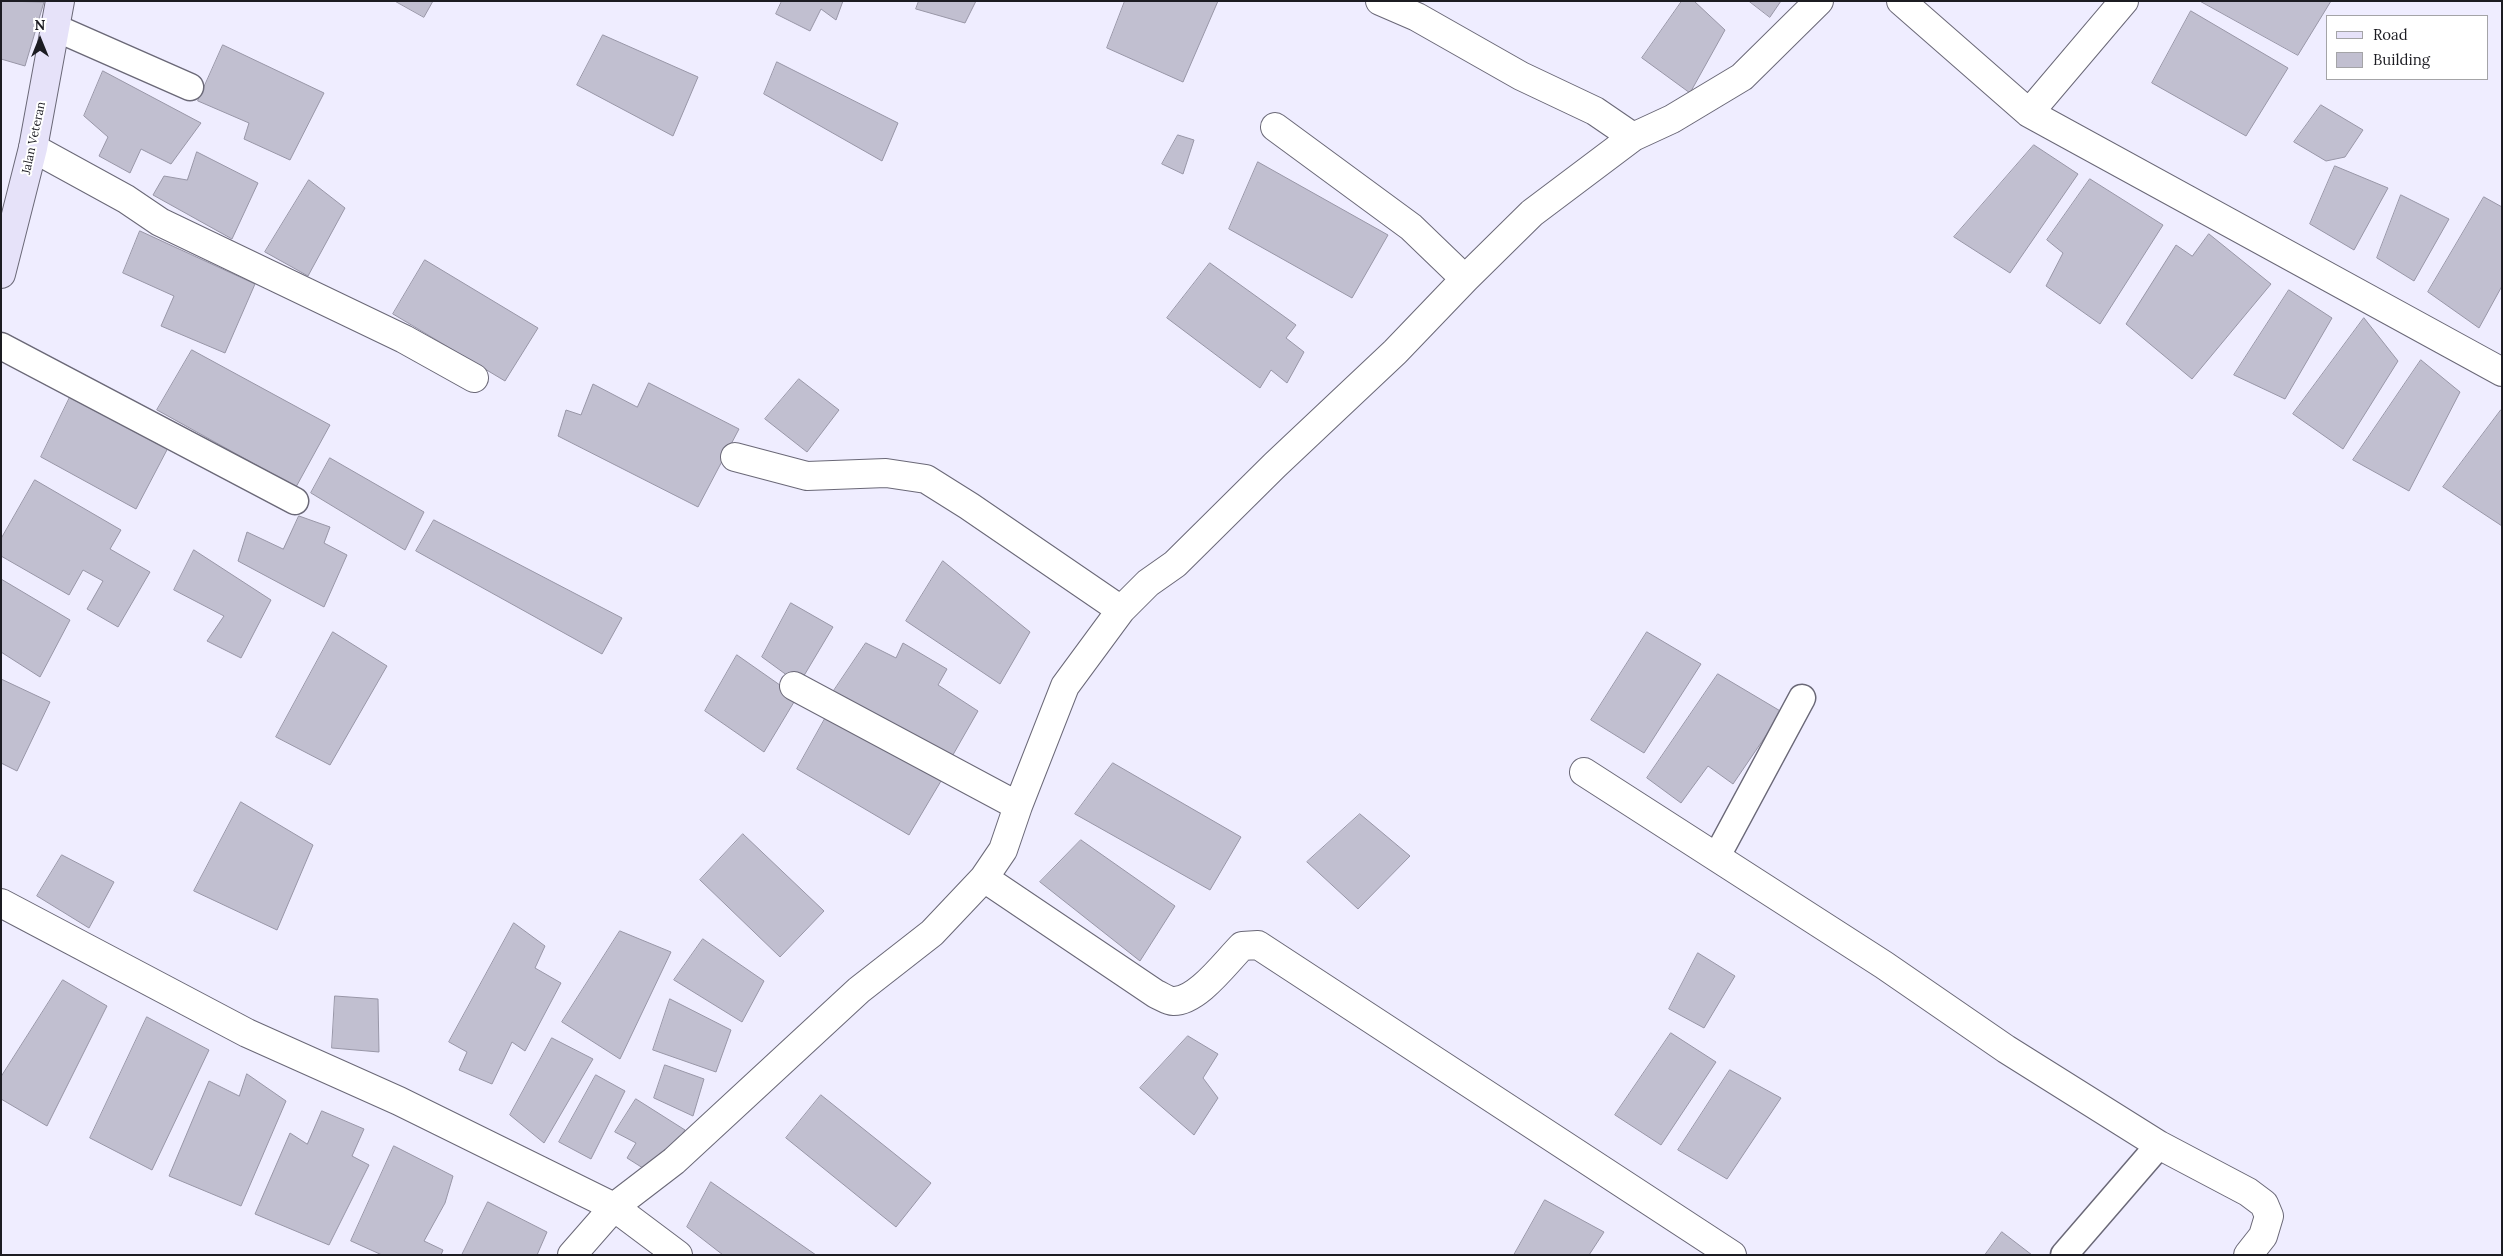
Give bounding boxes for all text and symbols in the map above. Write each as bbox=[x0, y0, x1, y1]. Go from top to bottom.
north arrow bbox=[15, 15, 65, 65]
legend bbox=[2326, 15, 2488, 80]
text: N bbox=[35, 16, 45, 34]
text: Road bbox=[2373, 25, 2408, 44]
text: Building bbox=[2373, 50, 2430, 69]
street label: Jalan Veteran bbox=[19, 100, 49, 176]

